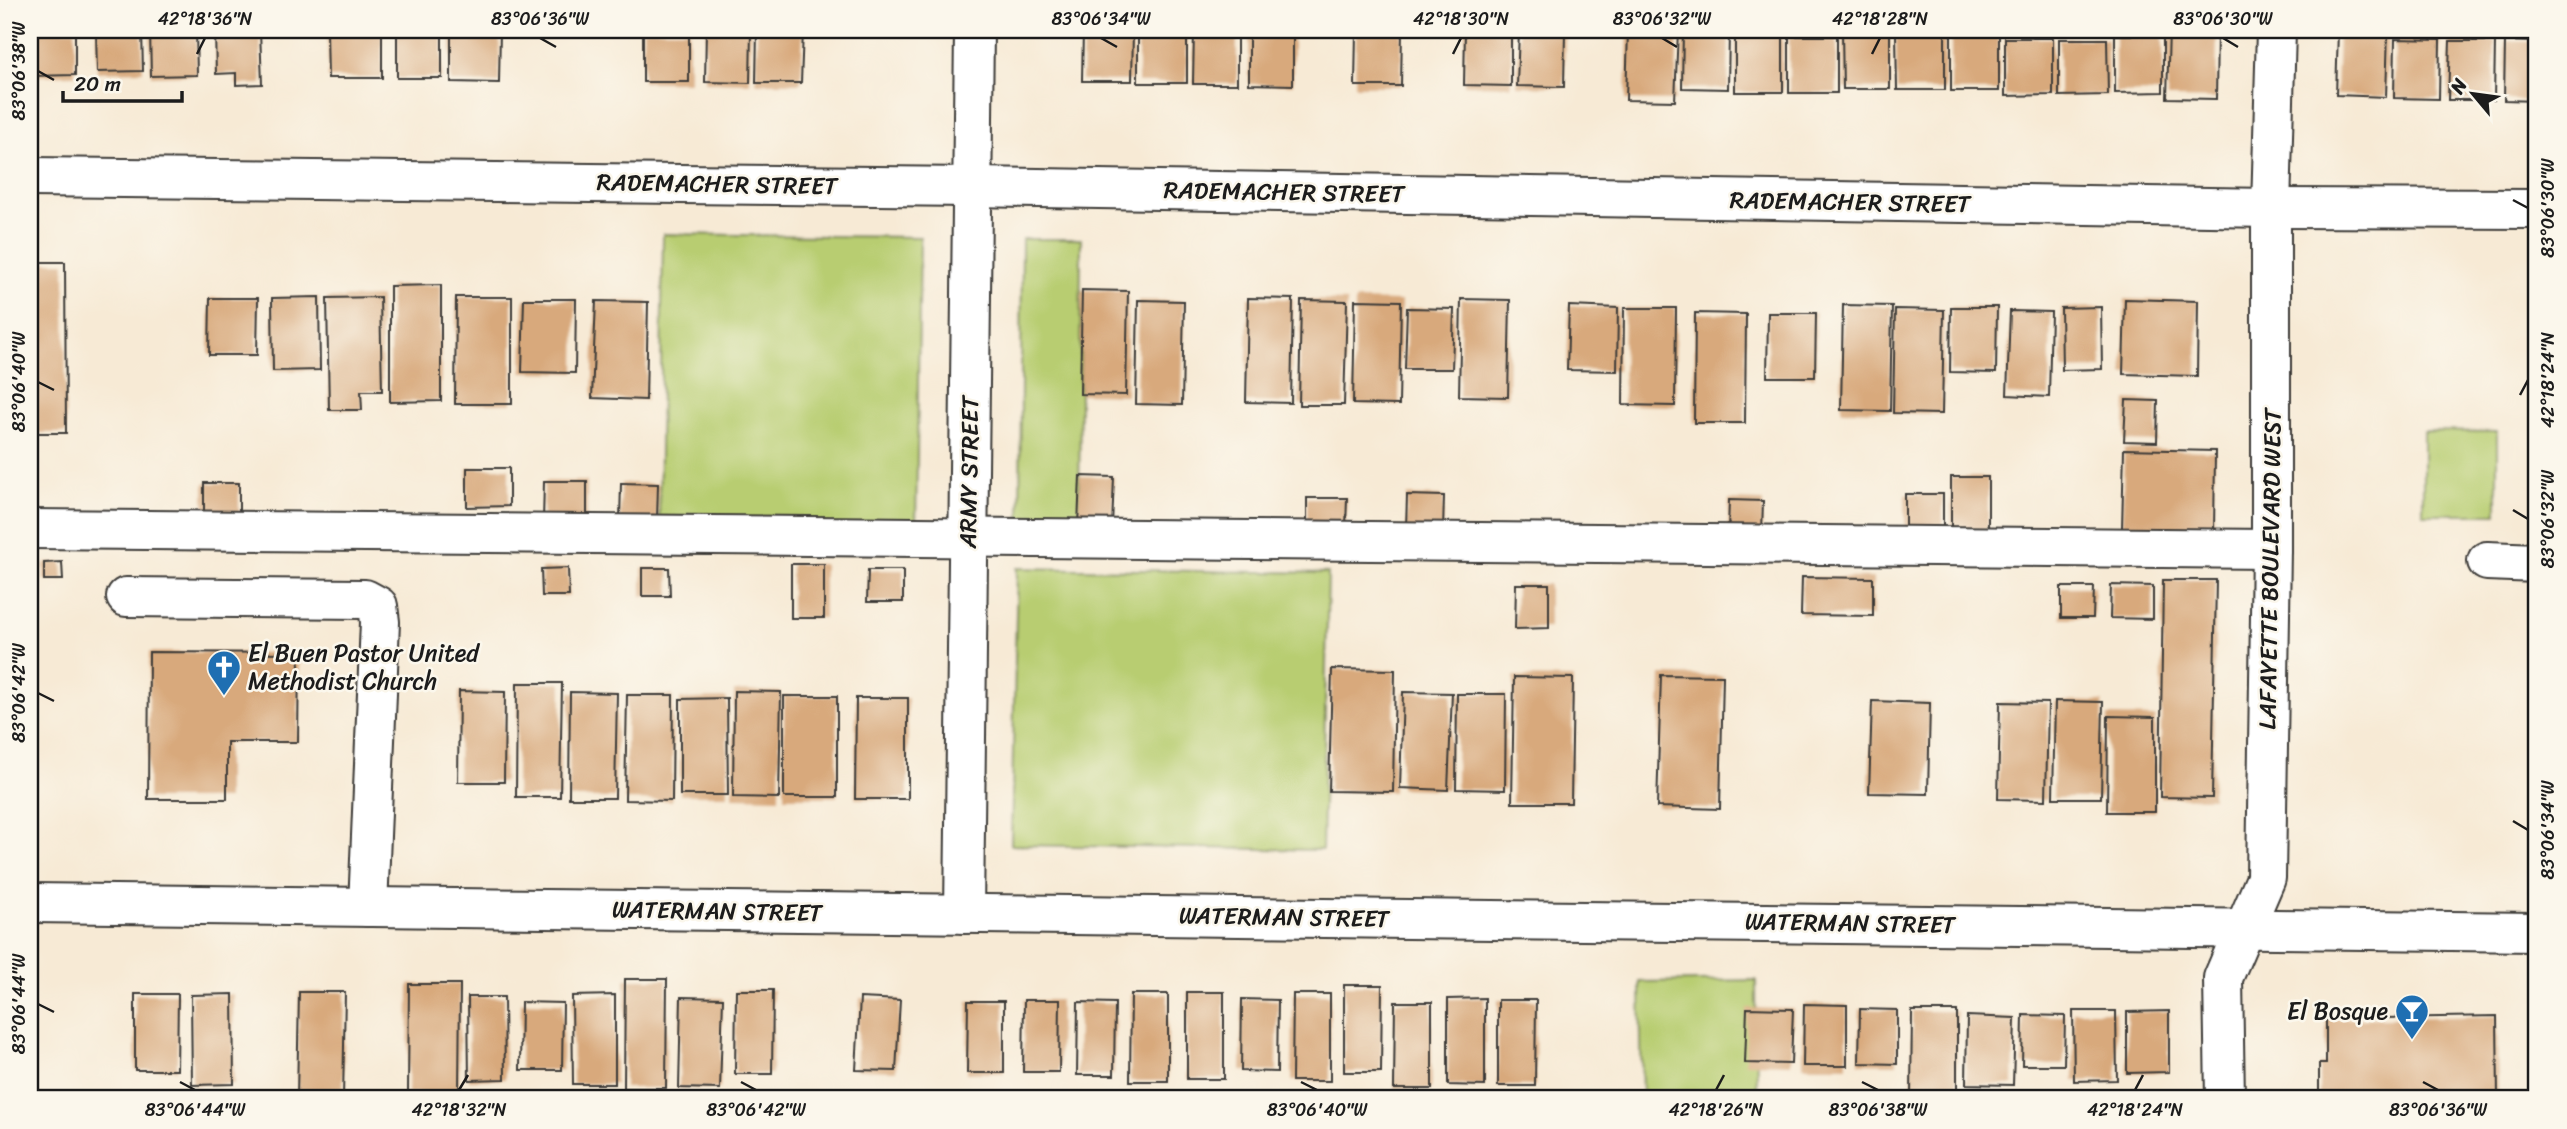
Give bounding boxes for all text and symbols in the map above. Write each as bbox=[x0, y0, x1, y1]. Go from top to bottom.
text: 42°18'36"N bbox=[158, 3, 253, 35]
text: 83°06'36"W bbox=[491, 3, 590, 35]
text: 83°06'34"W bbox=[1051, 3, 1152, 35]
text: 42°18'30"N bbox=[1413, 3, 1509, 35]
text: 83°06'32"W bbox=[1613, 3, 1712, 35]
text: 42°18'28"N bbox=[1832, 3, 1928, 35]
text: 83°06'30"W bbox=[2173, 3, 2274, 35]
text: 83°06'38"W bbox=[3, 20, 35, 120]
scale bar bbox=[63, 60, 182, 104]
north arrow bbox=[2438, 60, 2508, 130]
text: 20 m bbox=[74, 65, 121, 103]
text: N bbox=[2440, 72, 2477, 101]
text: 83°06'30"W bbox=[2532, 157, 2564, 258]
street label: RADEMACHER STREET bbox=[596, 161, 839, 207]
street label: RADEMACHER STREET bbox=[1163, 169, 1406, 215]
street label: RADEMACHER STREET bbox=[1729, 179, 1972, 225]
text: 83°06'40"W bbox=[3, 331, 35, 432]
text: 42°18'24"N bbox=[2532, 331, 2564, 428]
street label: ARMY STREET bbox=[947, 394, 991, 550]
street label: LAFAYETTE BOULEVARD WEST bbox=[2246, 406, 2294, 730]
text: 83°06'32"W bbox=[2532, 469, 2564, 568]
place label: El Buen Pastor United Methodist Church bbox=[248, 632, 480, 702]
text: 83°06'42"W bbox=[3, 642, 35, 743]
church icon: El Buen Pastor United Methodist Church bbox=[205, 648, 243, 697]
text: 83°06'34"W bbox=[2532, 779, 2564, 880]
street label: WATERMAN STREET bbox=[612, 888, 825, 934]
street label: WATERMAN STREET bbox=[1179, 894, 1392, 940]
street label: WATERMAN STREET bbox=[1745, 900, 1958, 946]
text: 83°06'44"W bbox=[3, 953, 35, 1054]
place label: El Bosque bbox=[2287, 990, 2388, 1032]
bar icon: El Bosque bbox=[2393, 992, 2431, 1041]
text: 83°06'44"W bbox=[145, 1094, 246, 1126]
text: 42°18'32"N bbox=[412, 1094, 507, 1126]
text: 83°06'42"W bbox=[706, 1094, 807, 1126]
text: 83°06'40"W bbox=[1267, 1094, 1368, 1126]
text: 42°18'26"N bbox=[1668, 1094, 1764, 1126]
text: 83°06'38"W bbox=[1829, 1094, 1929, 1126]
text: 42°18'24"N bbox=[2087, 1094, 2184, 1126]
text: 83°06'36"W bbox=[2389, 1094, 2488, 1126]

